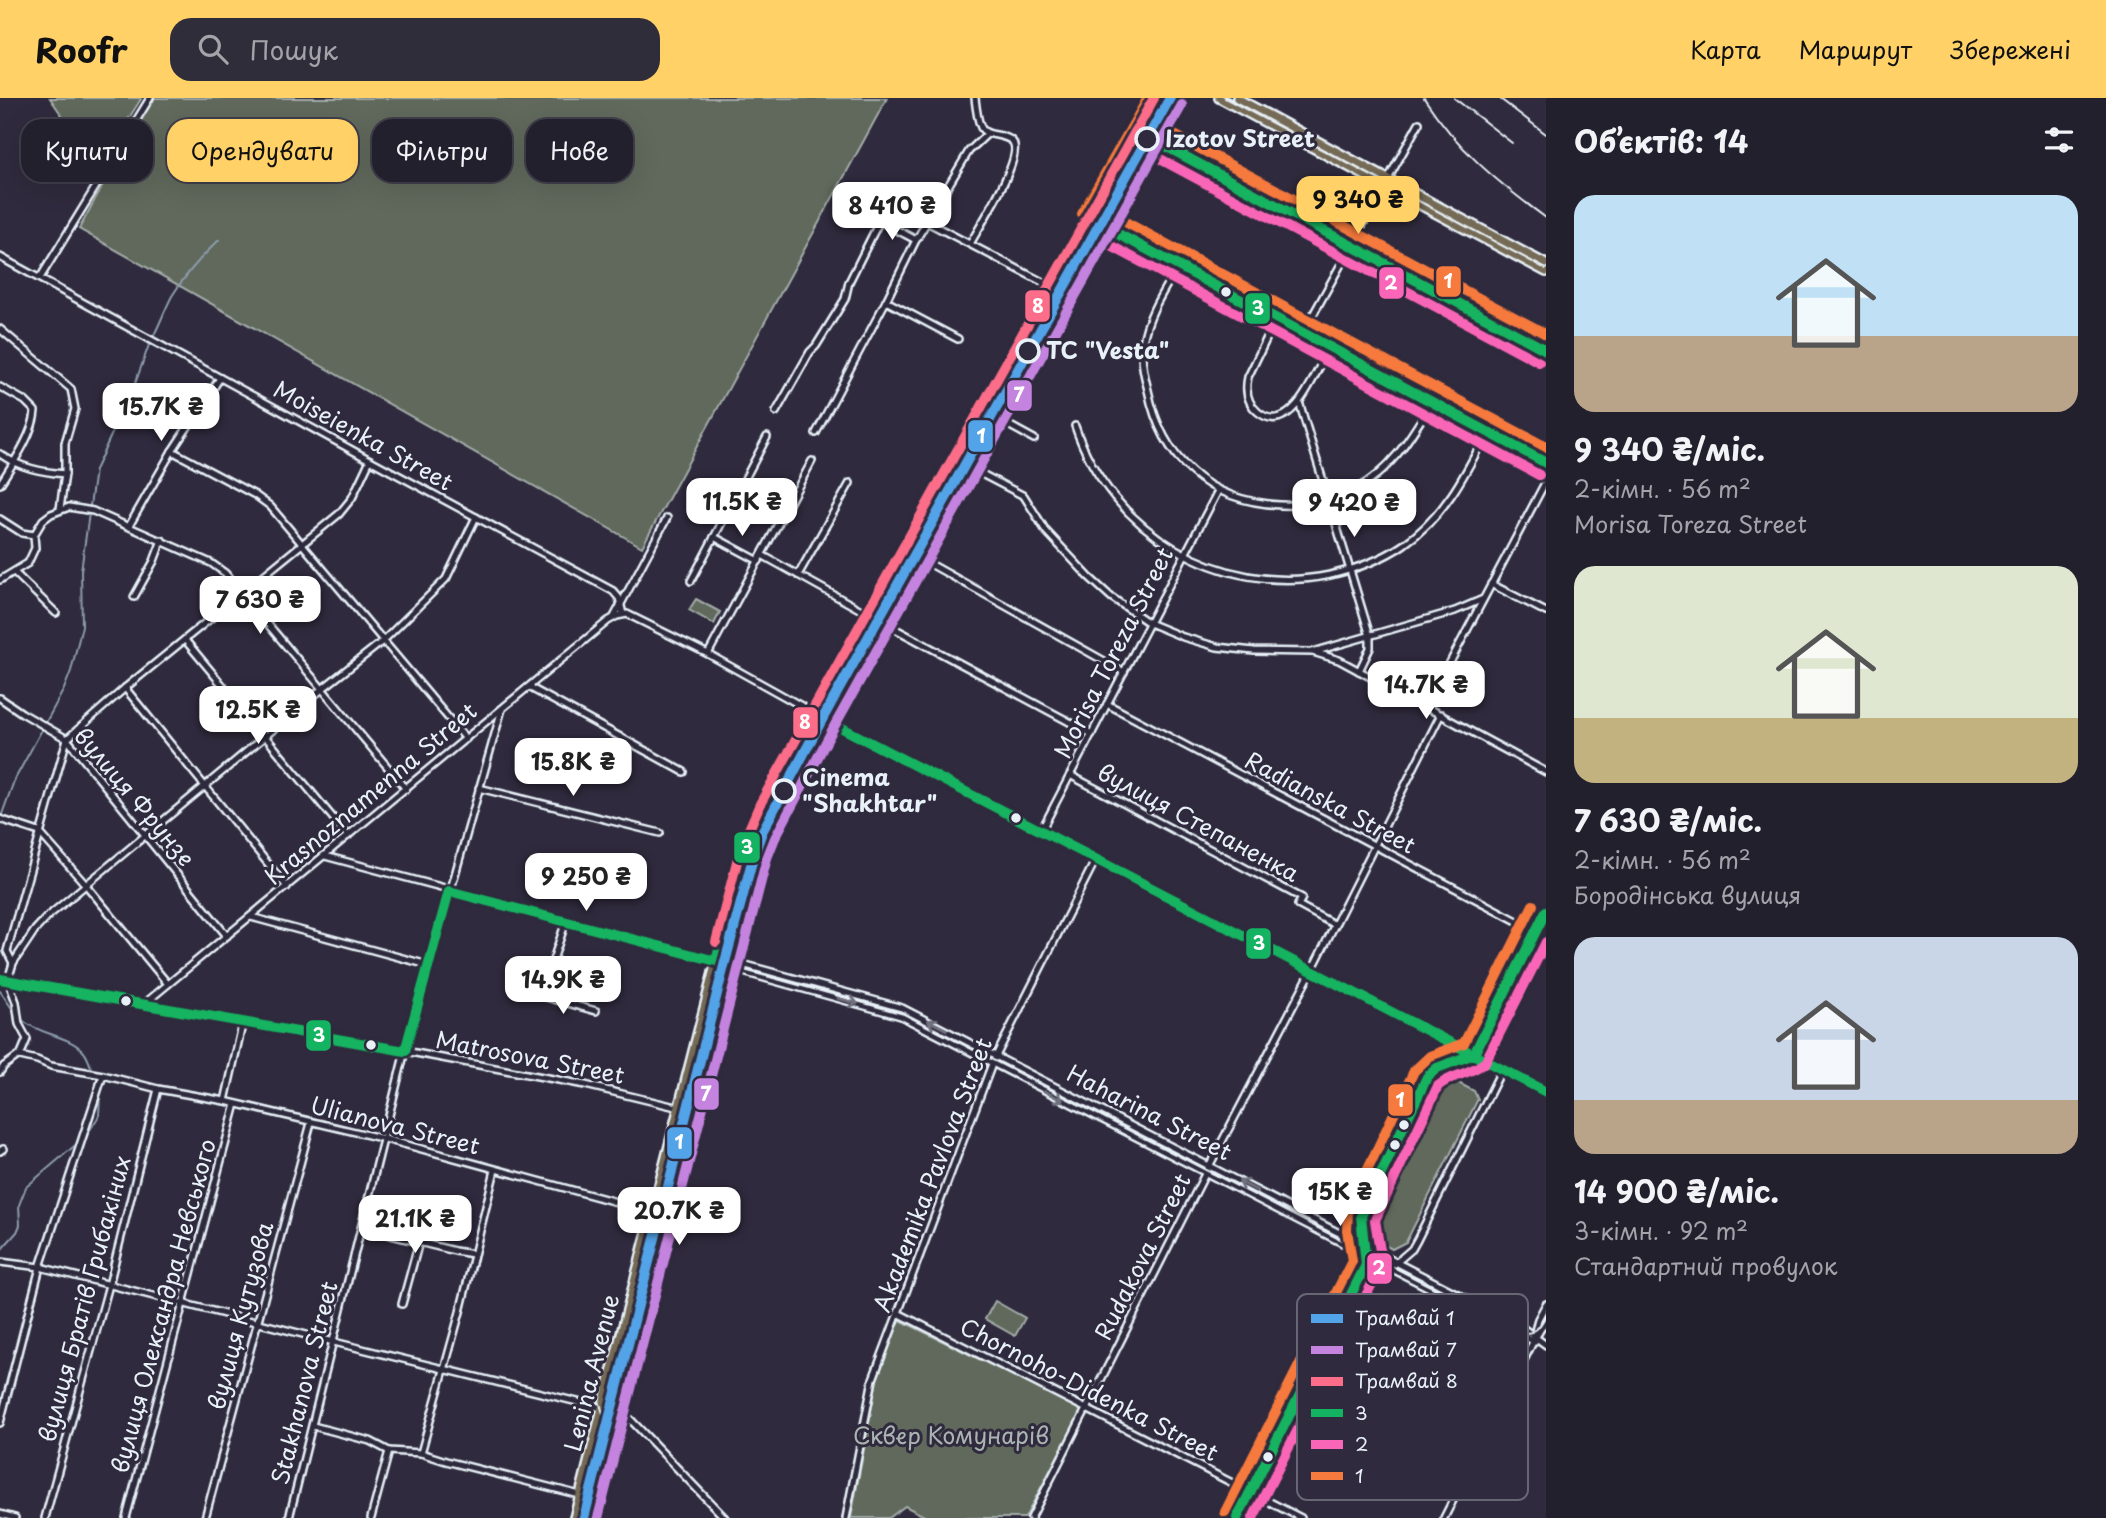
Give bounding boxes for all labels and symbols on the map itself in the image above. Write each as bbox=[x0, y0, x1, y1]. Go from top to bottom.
place label: Izotov Street bbox=[1165, 120, 1315, 155]
marker: Izotov Street bbox=[1135, 127, 1159, 151]
pin: 9 340 ₴ bbox=[1293, 176, 1423, 236]
pin: 8 410 ₴ bbox=[827, 183, 957, 242]
line badge: 1 bbox=[1435, 265, 1462, 298]
line badge: 2 bbox=[1378, 266, 1405, 300]
text: 1 bbox=[1443, 266, 1453, 294]
text: 2 bbox=[1384, 268, 1398, 296]
unlabelled marker bbox=[1219, 285, 1233, 299]
line badge: 8 bbox=[1024, 289, 1051, 323]
text: 8 bbox=[1032, 291, 1044, 319]
line badge: 3 bbox=[1244, 292, 1271, 325]
text: 3 bbox=[1252, 293, 1264, 321]
place label: TC "Vesta" bbox=[1046, 332, 1169, 367]
marker: TC "Vesta" bbox=[1016, 339, 1040, 363]
street label: Moiseienka Street bbox=[268, 371, 460, 499]
line badge: 7 bbox=[1006, 379, 1033, 412]
text: 7 bbox=[1014, 380, 1025, 408]
pin: 15.7K ₴ bbox=[96, 384, 226, 443]
line badge: 1 bbox=[967, 419, 994, 453]
text: 1 bbox=[976, 421, 986, 449]
pin: 11.5K ₴ bbox=[677, 478, 807, 538]
pin: 9 420 ₴ bbox=[1289, 480, 1419, 539]
street label: Morisa Toreza Street bbox=[1044, 541, 1181, 764]
pin: 7 630 ₴ bbox=[195, 576, 325, 636]
pin: 14.7K ₴ bbox=[1361, 662, 1491, 721]
pin: 12.5K ₴ bbox=[193, 686, 323, 746]
street label: Krasnoznamenna Street bbox=[256, 693, 484, 892]
line badge: 8 bbox=[792, 706, 819, 739]
text: 8 bbox=[799, 707, 811, 735]
street label: вулиця Фрунзе bbox=[66, 719, 204, 873]
pin: 15.8K ₴ bbox=[508, 738, 638, 798]
street label: Radianska Street bbox=[1239, 742, 1422, 861]
street label: вулиця Степаненка bbox=[1092, 754, 1306, 890]
place label: Cinema "Shakhtar" bbox=[802, 759, 937, 820]
marker: Cinema "Shakhtar" bbox=[772, 779, 796, 803]
unlabelled marker bbox=[1009, 811, 1023, 825]
line badge: 3 bbox=[733, 831, 761, 864]
text: 3 bbox=[741, 832, 753, 860]
pin: 9 250 ₴ bbox=[521, 854, 651, 913]
line badge: 3 bbox=[1245, 927, 1272, 960]
text: 3 bbox=[1253, 928, 1265, 956]
pin: 14.9K ₴ bbox=[498, 956, 628, 1016]
unlabelled marker bbox=[119, 994, 133, 1008]
one-way arrow bbox=[837, 995, 859, 1008]
one-way arrow bbox=[927, 1018, 948, 1032]
line badge: 3 bbox=[305, 1019, 332, 1052]
text: 3 bbox=[313, 1020, 325, 1048]
street label: Matrosova Street bbox=[433, 1021, 628, 1092]
street label: Akademika Pavlova Street bbox=[863, 1032, 1000, 1316]
unlabelled marker bbox=[364, 1038, 378, 1052]
street label: Haharina Street bbox=[1061, 1055, 1238, 1168]
line badge: 7 bbox=[693, 1077, 720, 1111]
text: 7 bbox=[701, 1079, 712, 1107]
line badge: 1 bbox=[1387, 1083, 1414, 1117]
text: 1 bbox=[1395, 1085, 1405, 1113]
street label: Ulianova Street bbox=[307, 1087, 484, 1163]
one-way arrow bbox=[1043, 1089, 1064, 1103]
unlabelled marker bbox=[1397, 1118, 1411, 1132]
line badge: 1 bbox=[666, 1126, 693, 1160]
text: 1 bbox=[674, 1127, 684, 1155]
street label: вулиця Олександра Невського bbox=[101, 1135, 224, 1477]
unlabelled marker bbox=[1388, 1138, 1402, 1152]
street label: вулиця Братів Грибакіних bbox=[28, 1152, 139, 1446]
street label: Rudakova Street bbox=[1085, 1167, 1199, 1346]
pin: 15K ₴ bbox=[1291, 1168, 1389, 1228]
one-way arrow bbox=[1238, 1179, 1259, 1192]
pin: 20.7K ₴ bbox=[614, 1188, 744, 1247]
pin: 21.1K ₴ bbox=[350, 1196, 480, 1255]
street label: вулиця Кутузова bbox=[198, 1217, 282, 1413]
line badge: 2 bbox=[1366, 1252, 1393, 1285]
text: 2 bbox=[1372, 1253, 1386, 1281]
street label: Stakhanova Street bbox=[261, 1277, 346, 1488]
street label: Lenina Avenue bbox=[554, 1290, 627, 1455]
legend bbox=[1297, 1294, 1528, 1500]
text: Трамвай 1 bbox=[1355, 1303, 1455, 1331]
street label: Chornoho-Didenka Street bbox=[954, 1308, 1225, 1469]
text: Трамвай 7 bbox=[1355, 1335, 1457, 1363]
text: Трамвай 8 bbox=[1355, 1366, 1458, 1394]
text: 3 bbox=[1355, 1398, 1368, 1426]
park label: Сквер Комунарів bbox=[853, 1417, 1049, 1452]
text: 2 bbox=[1355, 1429, 1368, 1457]
unlabelled marker bbox=[1261, 1450, 1275, 1464]
text: 1 bbox=[1355, 1461, 1364, 1489]

